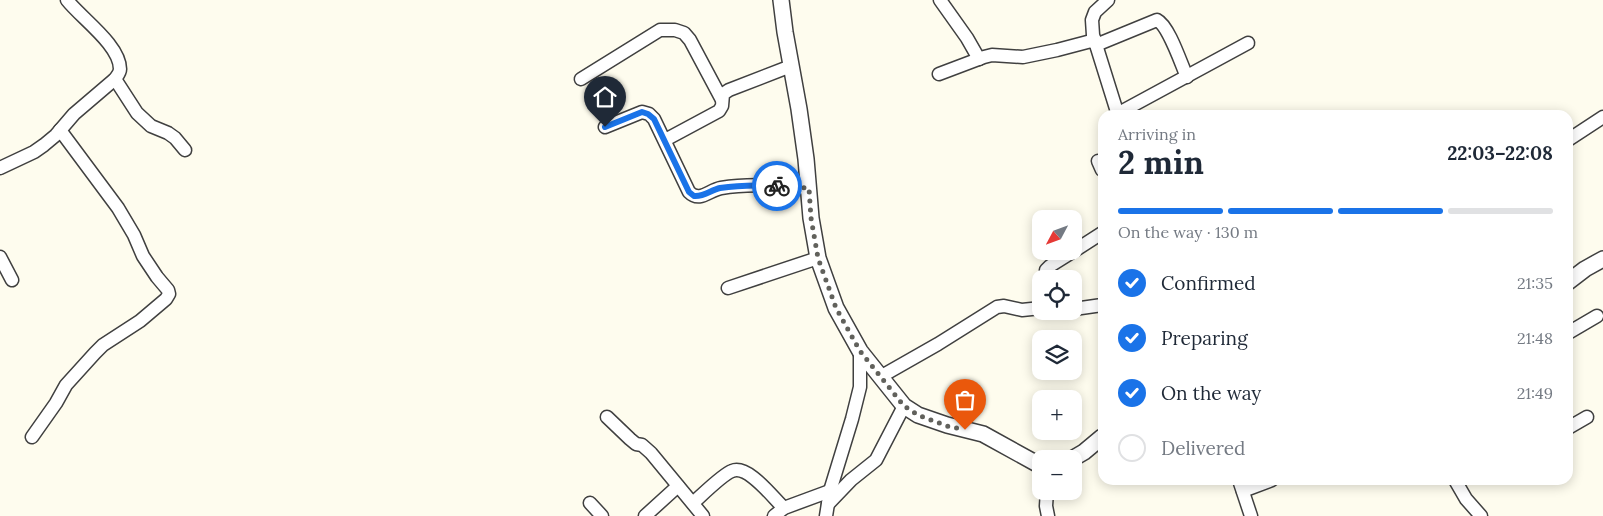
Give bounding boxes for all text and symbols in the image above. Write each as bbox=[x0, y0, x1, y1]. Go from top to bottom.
pin bbox=[584, 76, 626, 127]
icon: home bbox=[591, 83, 619, 111]
text: Arriving in bbox=[1118, 124, 1196, 144]
text: 22:03–22:08 bbox=[1447, 141, 1553, 165]
text: 2 min bbox=[1118, 142, 1204, 183]
courier bbox=[752, 161, 802, 211]
icon: bike bbox=[763, 172, 791, 200]
north arrow bbox=[1032, 210, 1082, 260]
map controls bbox=[1032, 210, 1082, 500]
text: On the way · 130 m bbox=[1118, 222, 1258, 242]
icon: check bbox=[1118, 269, 1146, 297]
button: locate bbox=[1032, 270, 1082, 320]
text: Confirmed bbox=[1161, 271, 1256, 295]
text: 21:35 bbox=[1517, 273, 1553, 293]
icon: check bbox=[1118, 324, 1146, 352]
text: Preparing bbox=[1161, 326, 1248, 350]
text: 21:48 bbox=[1517, 328, 1553, 348]
button: layers bbox=[1032, 330, 1082, 380]
pin bbox=[944, 379, 986, 430]
icon: check bbox=[1118, 379, 1146, 407]
text: On the way bbox=[1161, 381, 1261, 405]
text: 21:49 bbox=[1517, 383, 1553, 403]
icon: bag bbox=[951, 386, 979, 414]
button: + bbox=[1032, 390, 1082, 440]
text: Delivered bbox=[1161, 436, 1245, 460]
button: − bbox=[1032, 450, 1082, 500]

